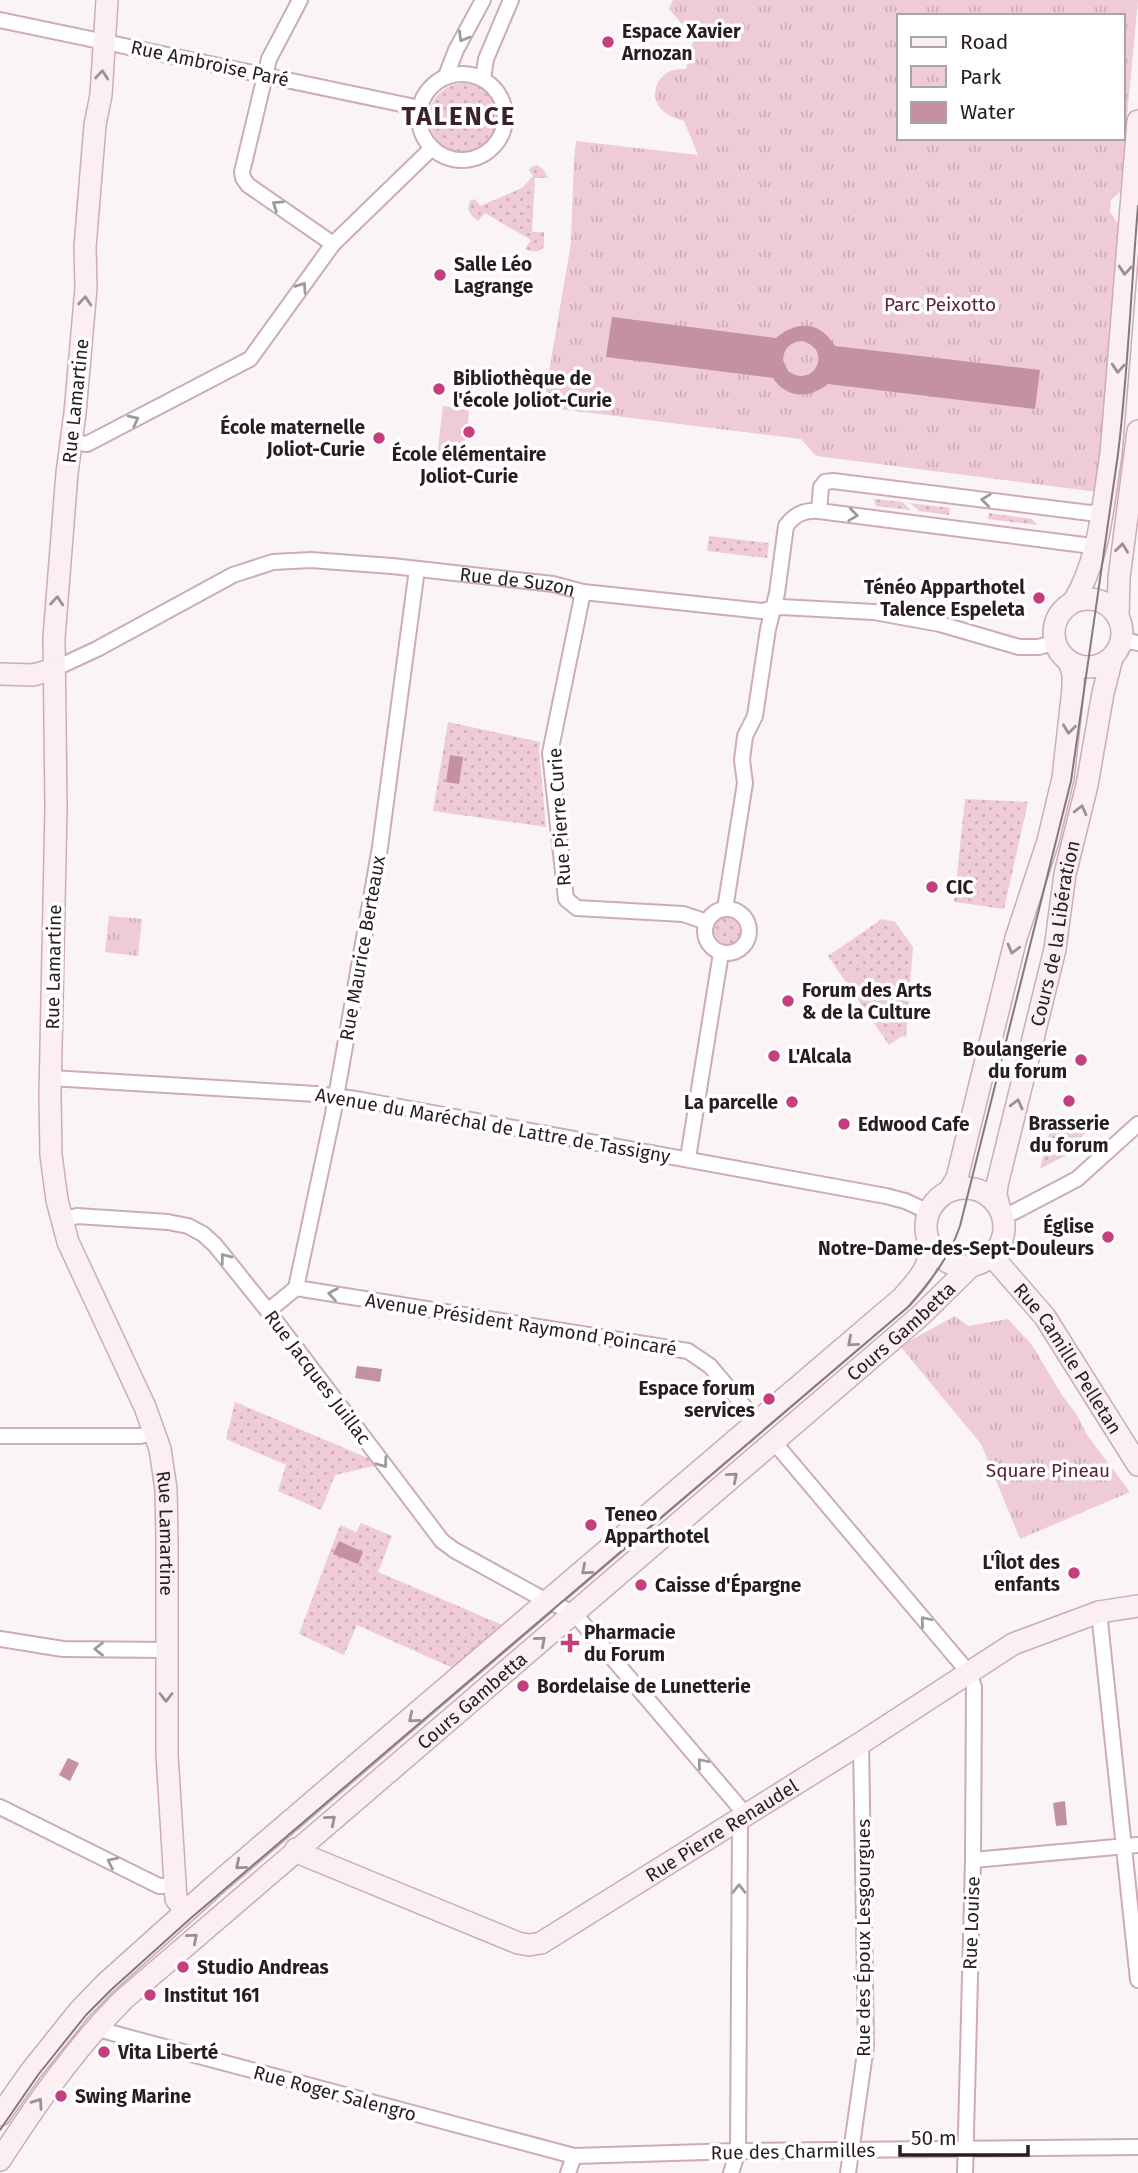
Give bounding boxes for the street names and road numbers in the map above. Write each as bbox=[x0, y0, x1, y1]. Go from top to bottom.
street label: Rue Ambroise Paré bbox=[129, 35, 291, 92]
street label: Rue Lamartine bbox=[58, 338, 93, 465]
street label: Rue de Suzon bbox=[458, 563, 578, 601]
street label: Rue Pierre Curie bbox=[543, 747, 576, 887]
street label: Cours de la Libération bbox=[1025, 838, 1085, 1029]
street label: Rue Maurice Berteaux bbox=[335, 853, 390, 1042]
street label: Rue Lamartine bbox=[41, 904, 66, 1030]
street label: Avenue du Maréchal de Lattre de Tassigny bbox=[314, 1083, 673, 1168]
street label: Cours Gambetta bbox=[842, 1277, 960, 1386]
street label: Rue Camille Pelletan bbox=[1009, 1278, 1127, 1438]
street label: Avenue Président Raymond Poincaré bbox=[364, 1289, 678, 1360]
street label: Rue Jacques Juillac bbox=[260, 1306, 376, 1449]
street label: Rue Lamartine bbox=[151, 1469, 178, 1596]
street label: Cours Gambetta bbox=[413, 1647, 532, 1754]
street label: Rue Pierre Renaudel bbox=[641, 1774, 803, 1887]
street label: Rue des Époux Lesgourgues bbox=[852, 1819, 875, 2057]
street label: Rue Louise bbox=[958, 1876, 985, 1970]
street label: Rue Roger Salengro bbox=[251, 2061, 419, 2126]
street label: Rue des Charmilles bbox=[710, 2139, 876, 2164]

